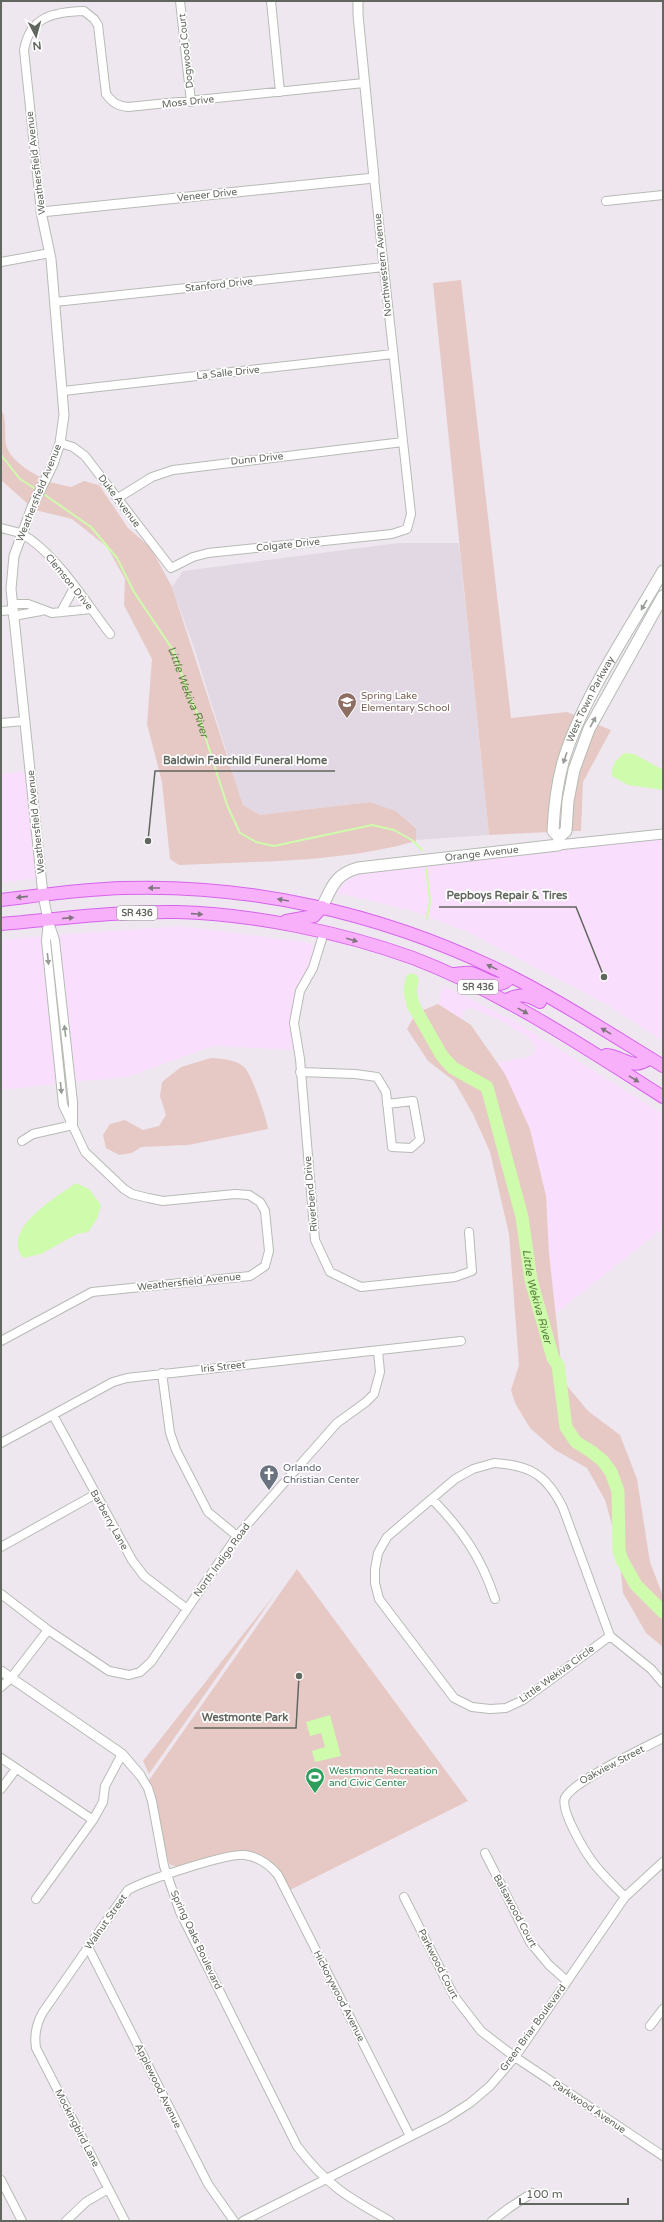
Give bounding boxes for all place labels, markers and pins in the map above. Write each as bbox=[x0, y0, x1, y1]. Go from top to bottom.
place label: Spring Lake Elementary School bbox=[361, 690, 450, 714]
school or university icon: Spring Lake Elementary School bbox=[336, 691, 358, 719]
callout: Baldwin Fairchild Funeral Home bbox=[155, 748, 335, 771]
callout: Pepboys Repair & Tires bbox=[439, 884, 576, 907]
place label: Orlando Christian Center bbox=[283, 1462, 360, 1486]
church icon: Orlando Christian Center bbox=[258, 1463, 280, 1491]
callout: Westmonte Park bbox=[194, 1705, 296, 1728]
place label: Westmonte Recreation and Civic Center bbox=[329, 1765, 438, 1789]
sports icon: Westmonte Recreation and Civic Center bbox=[304, 1766, 326, 1794]

